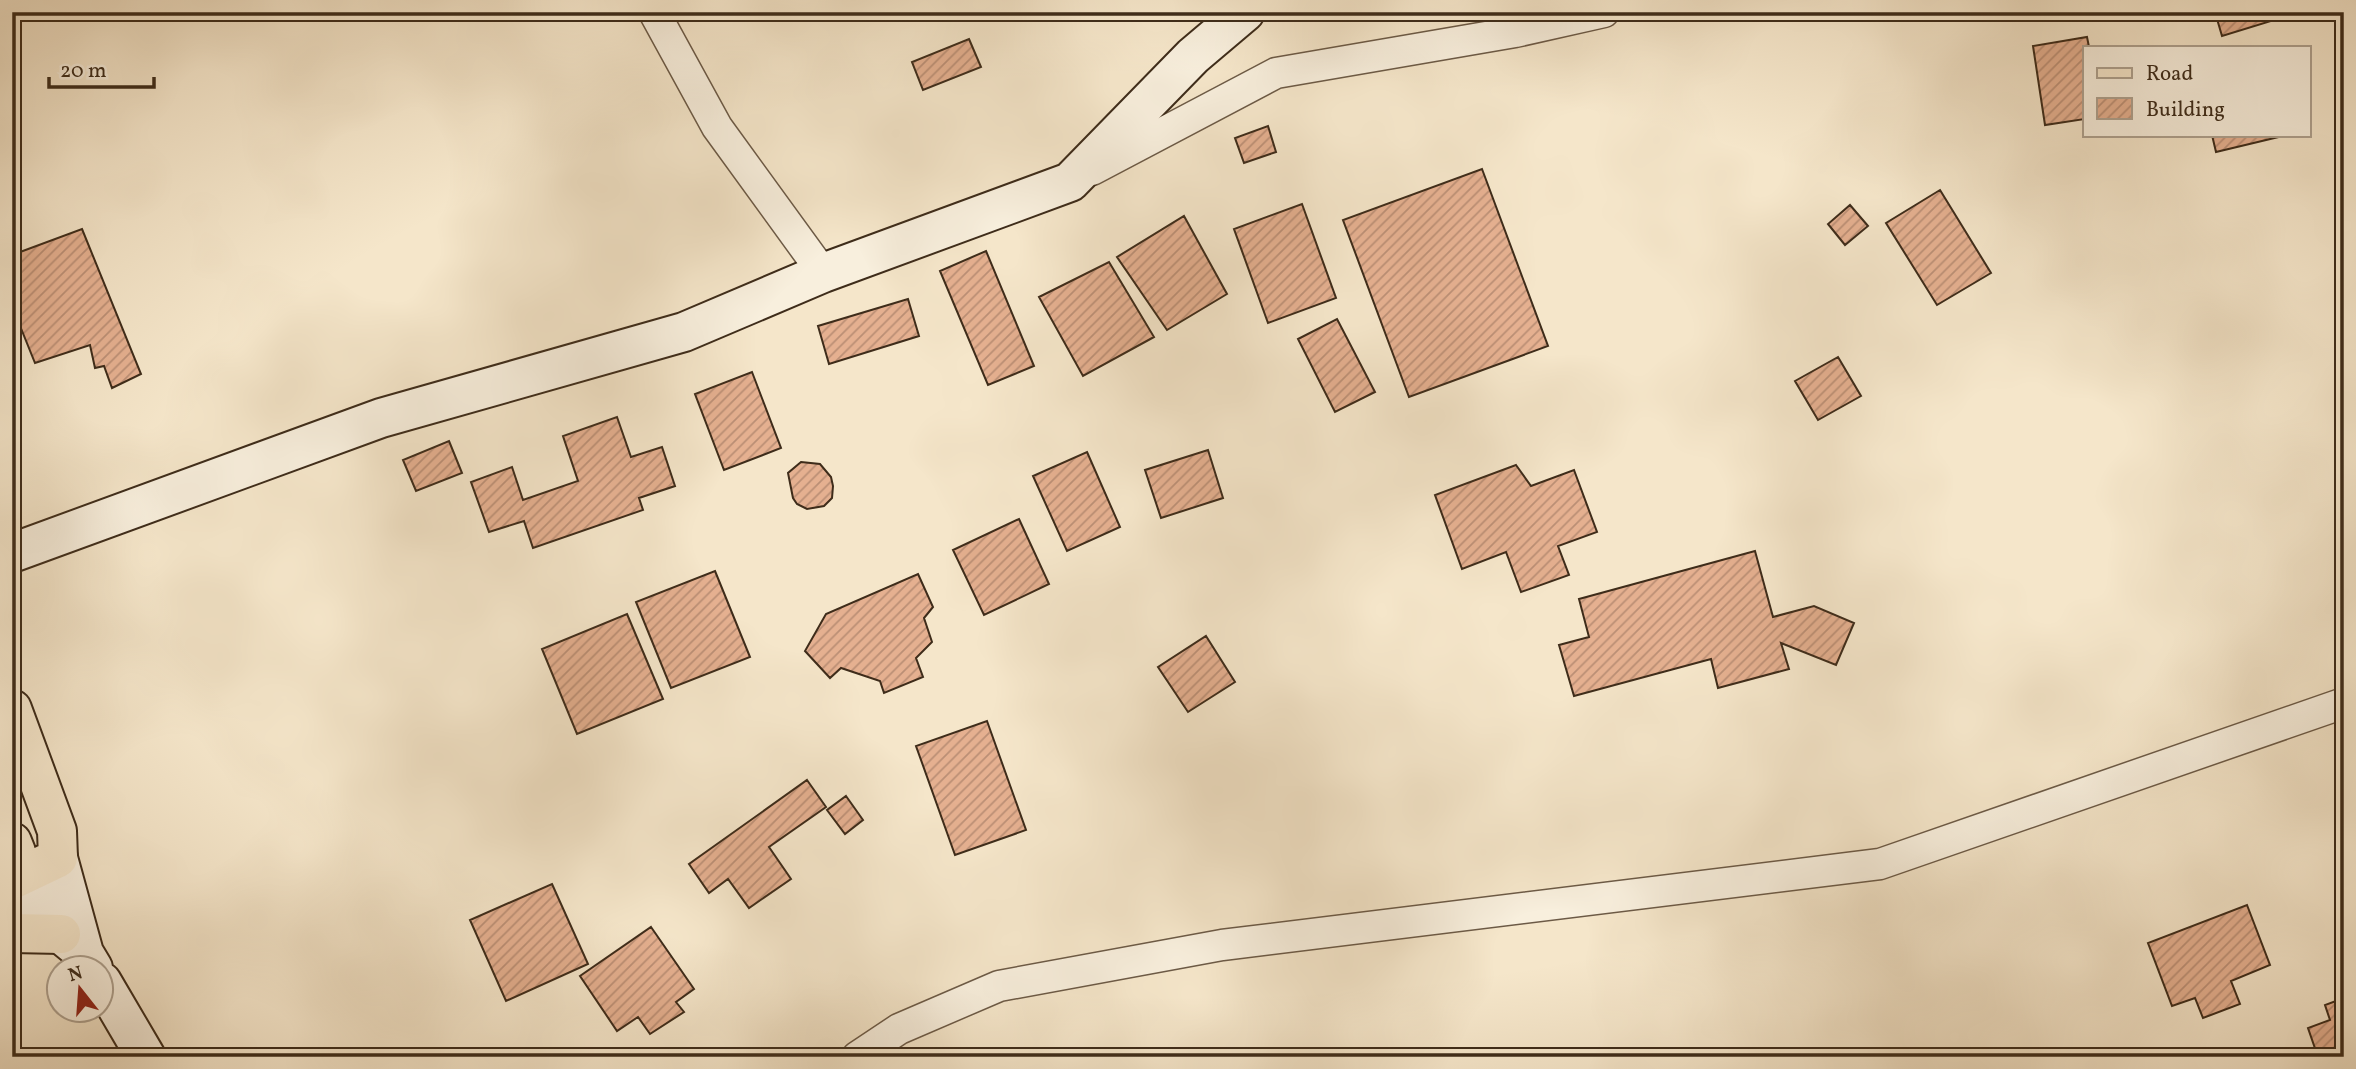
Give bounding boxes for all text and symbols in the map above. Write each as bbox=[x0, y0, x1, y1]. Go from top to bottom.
scale bar bbox=[49, 46, 154, 90]
legend bbox=[2083, 46, 2310, 136]
text: 20 m bbox=[60, 57, 106, 86]
text: Road bbox=[2146, 60, 2193, 89]
text: Building bbox=[2146, 96, 2225, 125]
north arrow bbox=[46, 954, 116, 1024]
text: N bbox=[65, 960, 86, 989]

